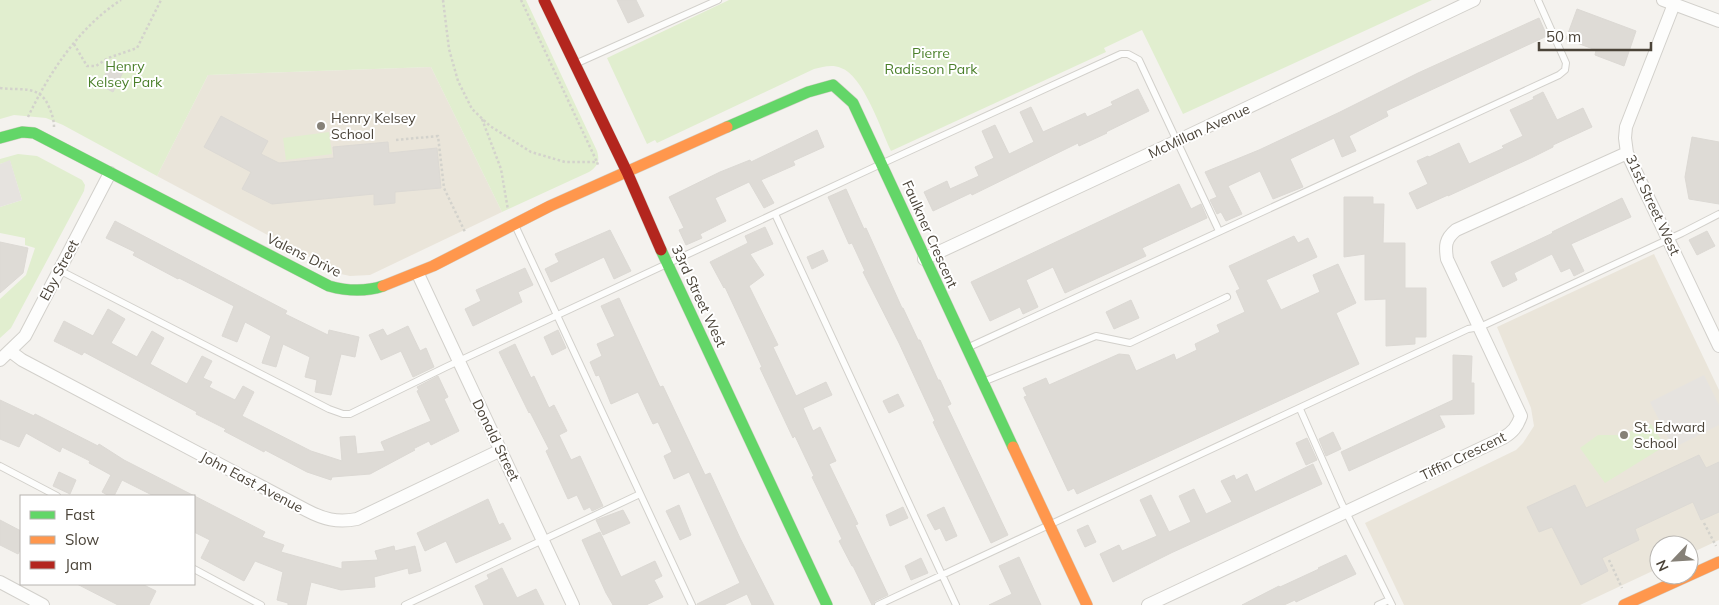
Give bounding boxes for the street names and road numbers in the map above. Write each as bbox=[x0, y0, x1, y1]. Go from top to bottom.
street label: McMillan Avenue bbox=[1145, 100, 1253, 162]
street label: 31st Street West bbox=[1622, 152, 1684, 258]
street label: Faulkner Crescent bbox=[898, 177, 962, 291]
street label: Valens Drive bbox=[264, 229, 344, 281]
street label: Eby Street bbox=[35, 236, 83, 304]
street label: 33rd Street West bbox=[668, 242, 731, 350]
street label: Donald Street bbox=[468, 396, 524, 484]
street label: Tiffin Crescent bbox=[1417, 428, 1509, 484]
street label: John East Avenue bbox=[198, 447, 306, 517]

